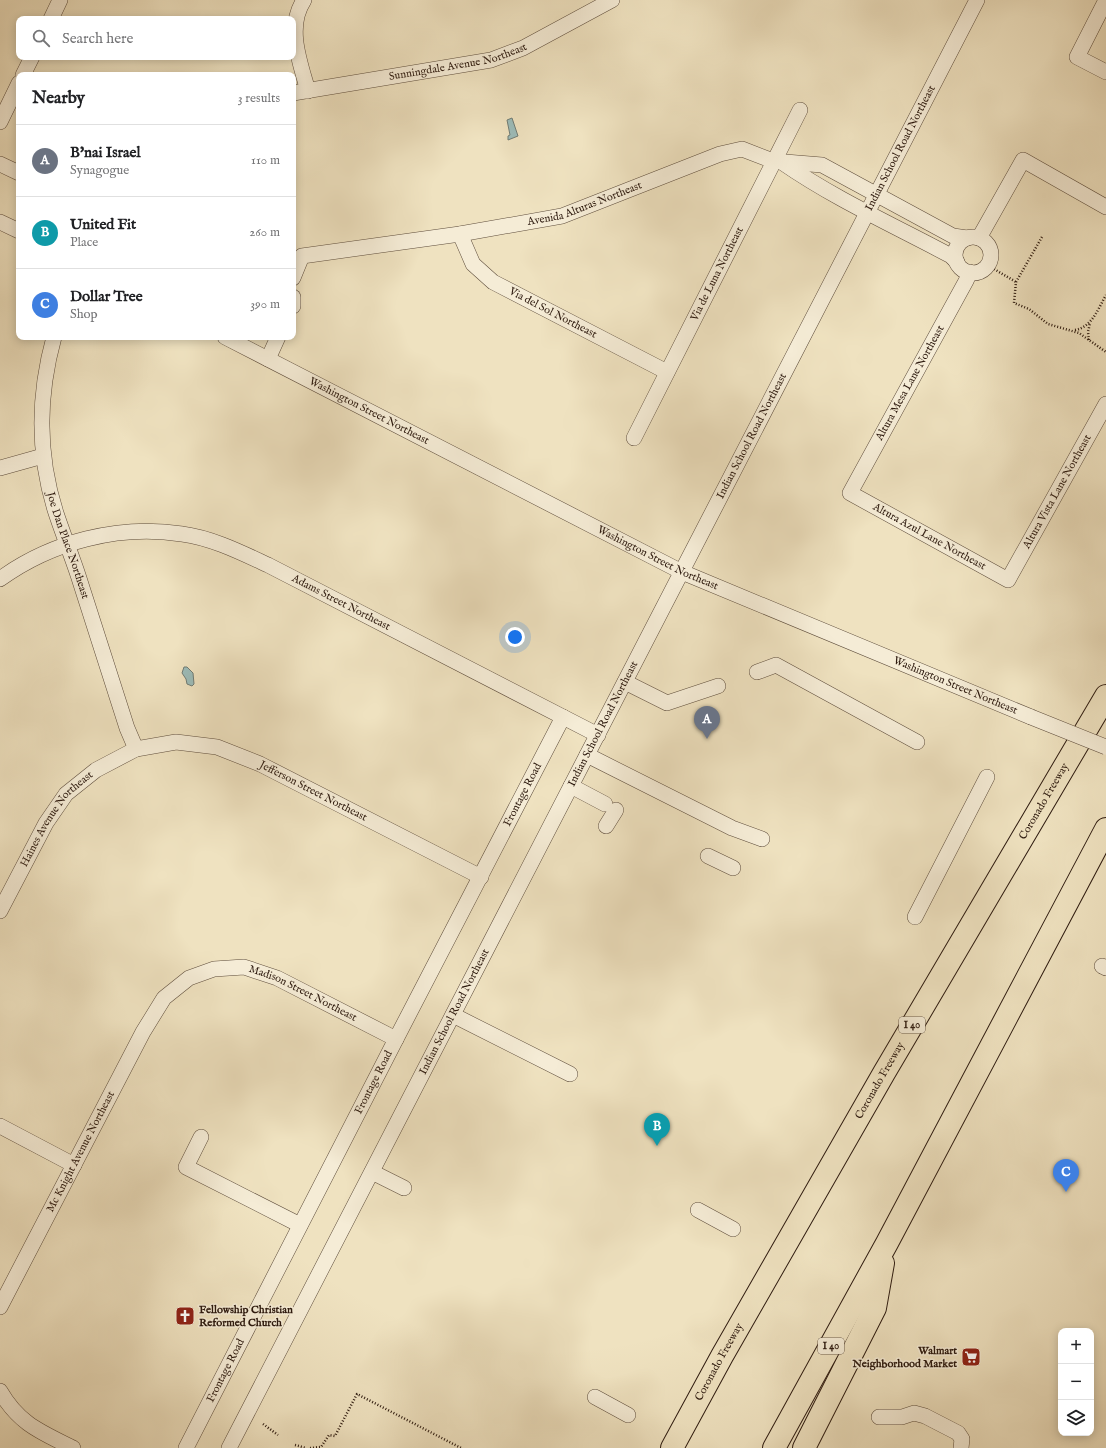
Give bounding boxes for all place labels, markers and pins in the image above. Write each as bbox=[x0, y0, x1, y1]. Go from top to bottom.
pin: A bbox=[694, 706, 720, 739]
pin: B bbox=[644, 1113, 670, 1146]
pin: C bbox=[1053, 1159, 1079, 1192]
place label: Fellowship Christian Reformed Church bbox=[199, 1303, 293, 1330]
church icon: Fellowship Christian Reformed Church bbox=[174, 1305, 196, 1327]
place label: Walmart Neighborhood Market bbox=[852, 1344, 957, 1371]
supermarket icon: Walmart Neighborhood Market bbox=[960, 1346, 982, 1368]

